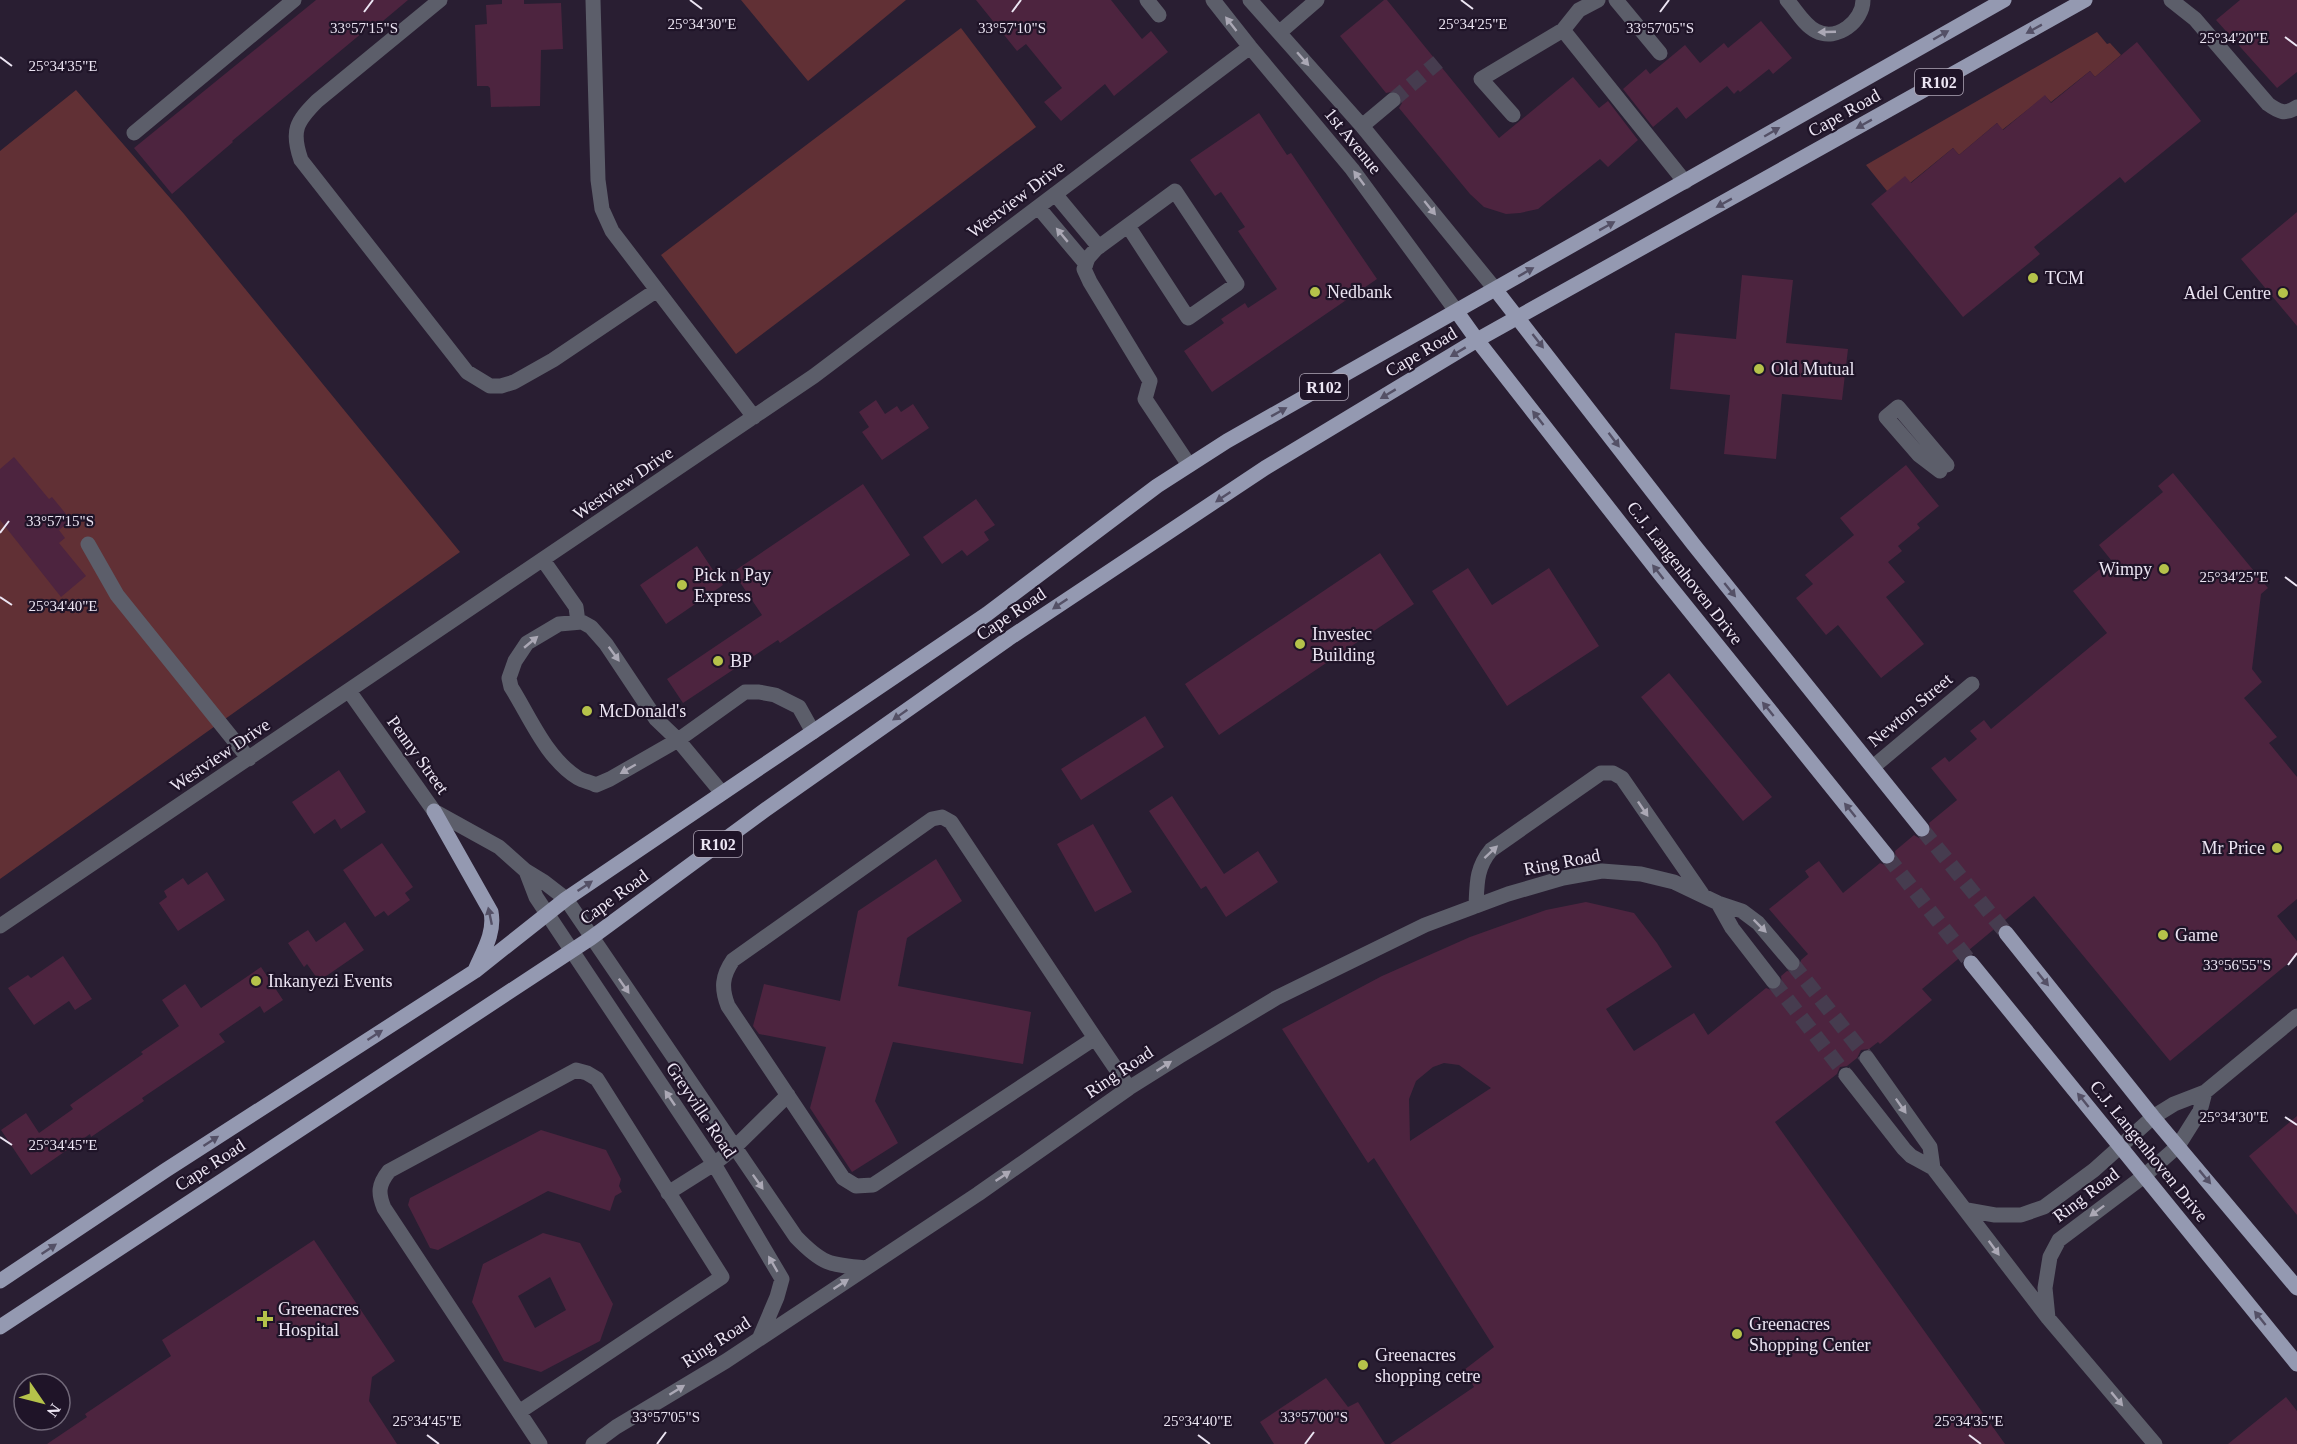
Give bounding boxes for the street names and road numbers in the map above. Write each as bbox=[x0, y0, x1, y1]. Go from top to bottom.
road number: R102 bbox=[1915, 69, 1963, 95]
street label: Cape Road bbox=[1804, 85, 1884, 141]
street label: 1st Avenue bbox=[1320, 104, 1386, 178]
street label: Westview Drive bbox=[964, 156, 1068, 242]
street label: Cape Road bbox=[1382, 323, 1460, 381]
road number: R102 bbox=[1300, 374, 1348, 400]
street label: Westview Drive bbox=[569, 442, 677, 524]
street label: C.J. Langenhoven Drive bbox=[1623, 498, 1747, 648]
street label: Cape Road bbox=[972, 583, 1050, 645]
street label: Newton Street bbox=[1864, 669, 1956, 751]
street label: Penny Street bbox=[383, 712, 453, 798]
street label: Westview Drive bbox=[166, 714, 274, 796]
road number: R102 bbox=[694, 831, 742, 857]
street label: Ring Road bbox=[1522, 845, 1602, 879]
street label: Cape Road bbox=[576, 866, 652, 928]
street label: Ring Road bbox=[1081, 1042, 1157, 1102]
street label: Greyville Road bbox=[662, 1059, 740, 1161]
street label: C.J. Langenhoven Drive bbox=[2086, 1076, 2212, 1226]
street label: Cape Road bbox=[171, 1135, 249, 1195]
street label: Ring Road bbox=[2049, 1164, 2123, 1226]
street label: Ring Road bbox=[678, 1313, 754, 1371]

